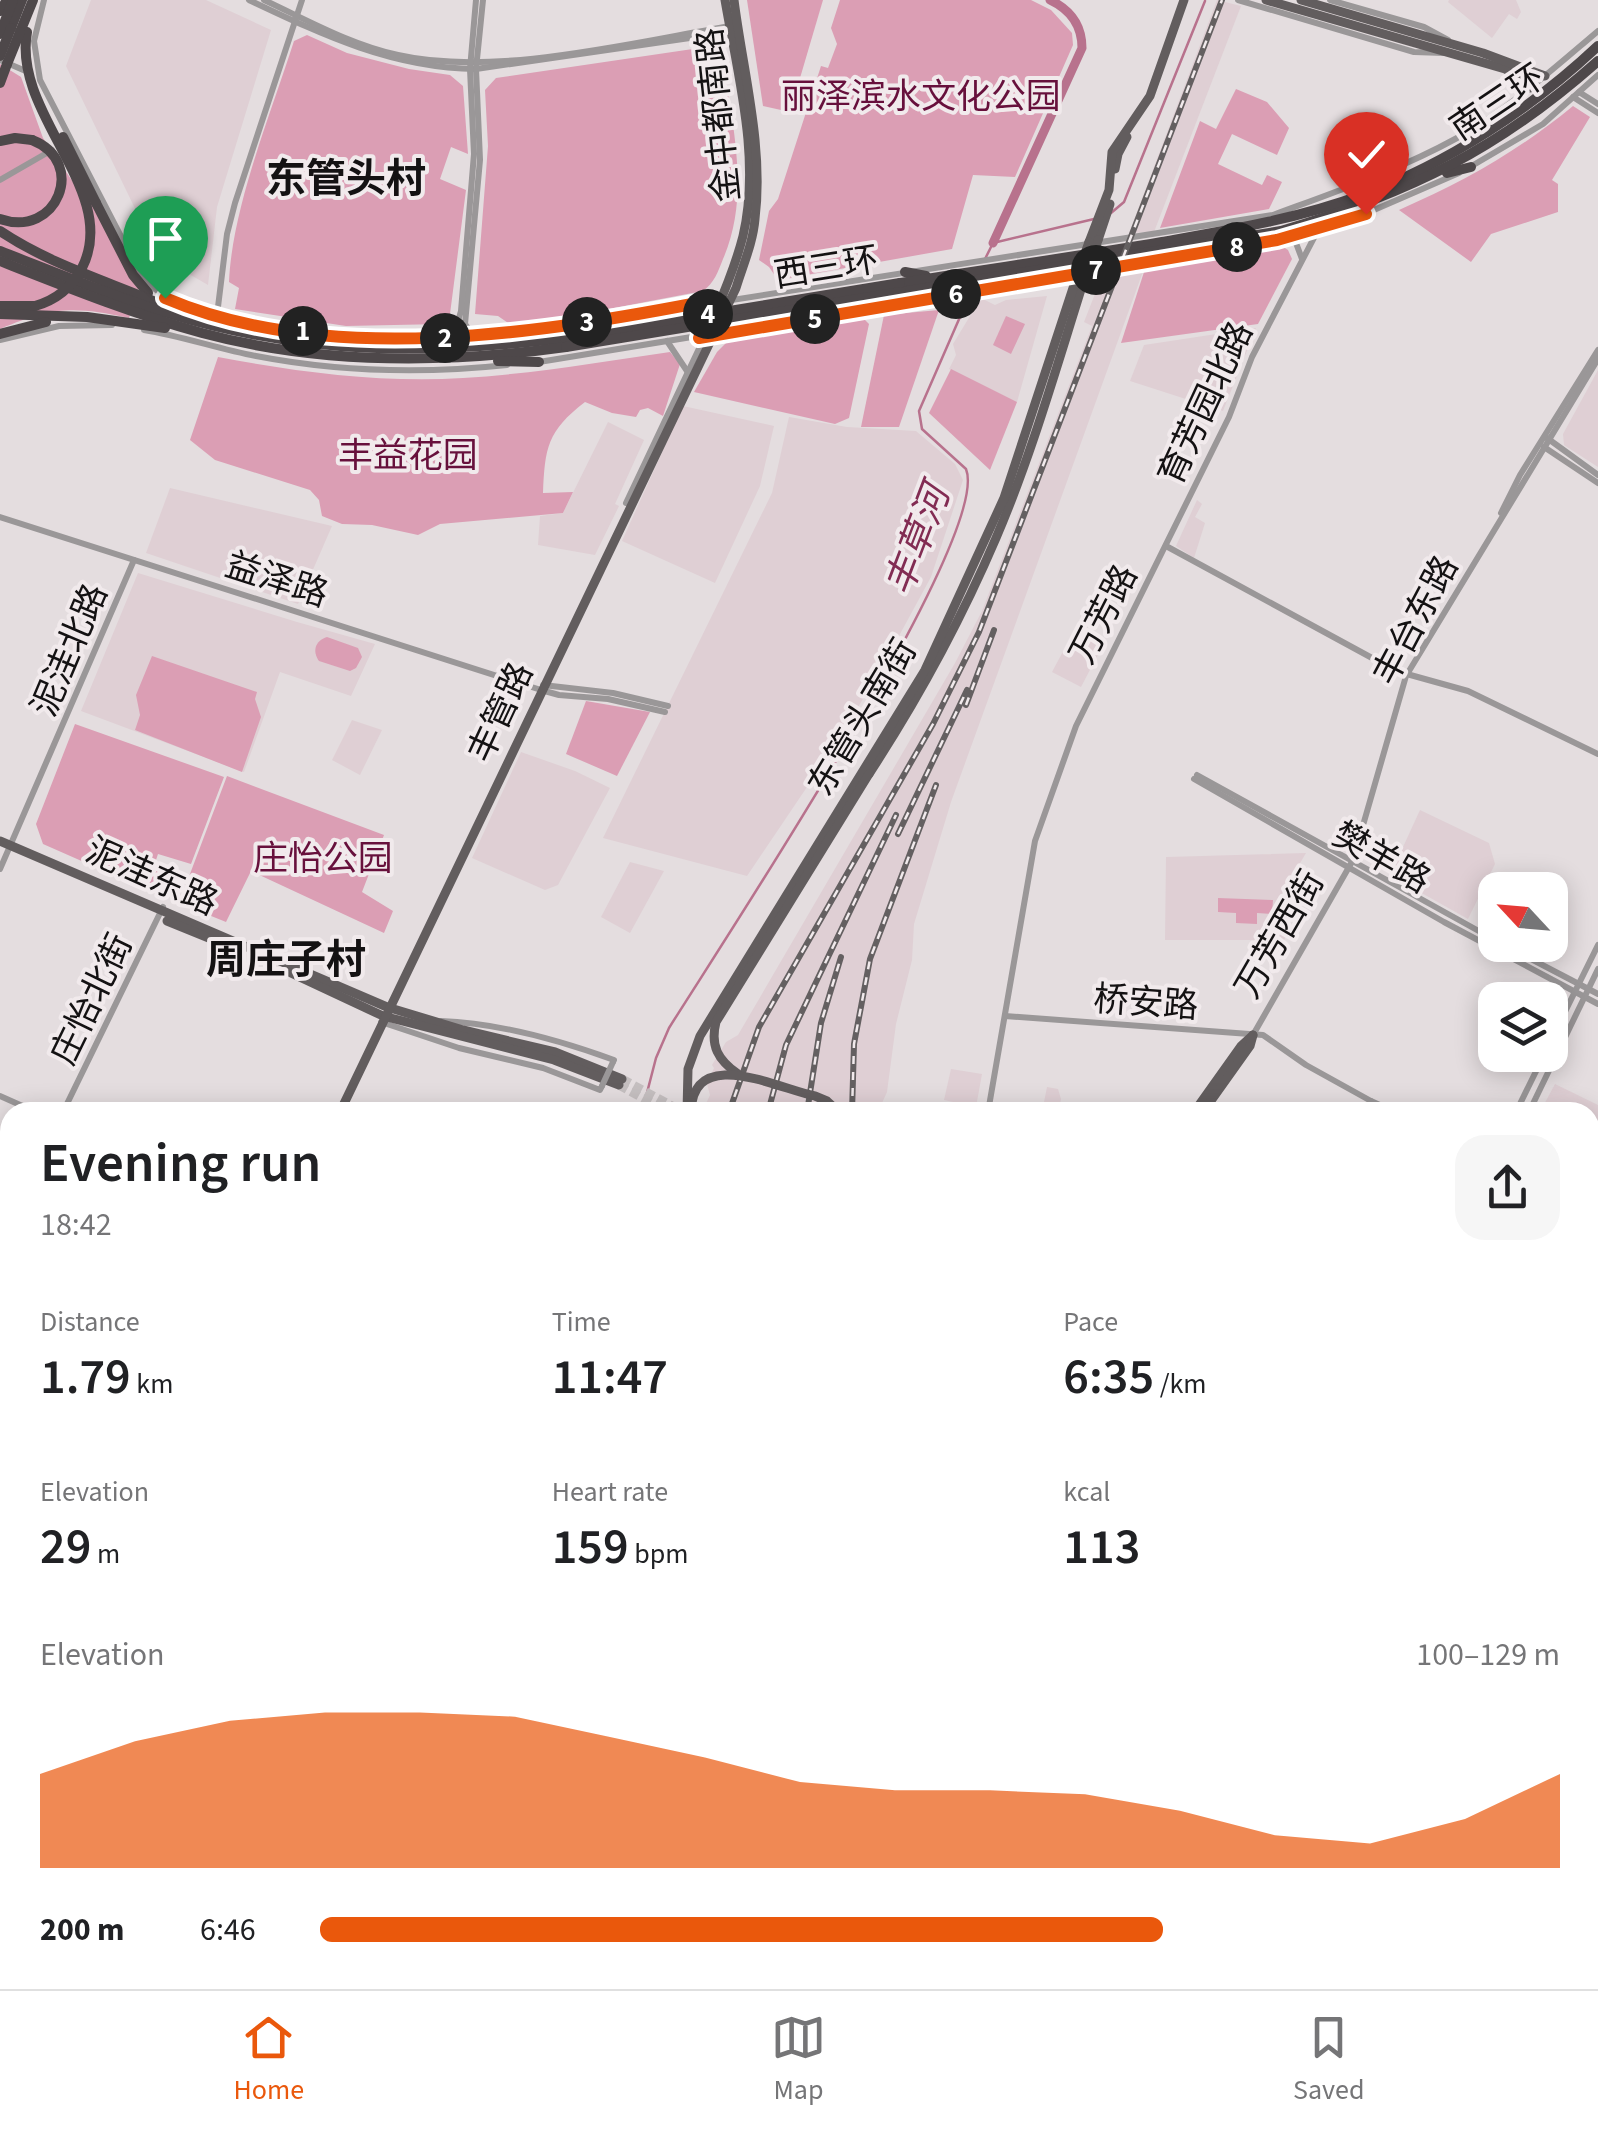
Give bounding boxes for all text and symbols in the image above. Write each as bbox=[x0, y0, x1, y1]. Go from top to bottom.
street label: 金中都南路 bbox=[685, 25, 753, 205]
street label: 南三环 bbox=[1440, 53, 1555, 153]
park label: 丽泽滨水文化公园 bbox=[781, 72, 1061, 122]
pin bbox=[1324, 112, 1409, 215]
icon: check bbox=[1339, 127, 1394, 182]
district label: 东管头村 bbox=[266, 151, 426, 208]
pin bbox=[123, 196, 208, 299]
icon: arrive bbox=[138, 211, 193, 266]
pin: 8 bbox=[1212, 222, 1262, 272]
text: 8 bbox=[1230, 227, 1244, 267]
street label: 西三环 bbox=[770, 235, 882, 301]
pin: 7 bbox=[1071, 245, 1121, 295]
text: 7 bbox=[1089, 250, 1103, 290]
pin: 6 bbox=[931, 269, 981, 319]
text: 6 bbox=[949, 274, 963, 314]
pin: 4 bbox=[683, 289, 733, 339]
text: 4 bbox=[701, 294, 715, 334]
pin: 5 bbox=[790, 294, 840, 344]
pin: 3 bbox=[562, 297, 612, 347]
text: 5 bbox=[808, 299, 822, 339]
text: 3 bbox=[580, 302, 594, 342]
pin: 1 bbox=[278, 306, 328, 356]
text: 1 bbox=[296, 311, 310, 351]
pin: 2 bbox=[420, 313, 470, 363]
street label: 育芳园北路 bbox=[1146, 314, 1266, 493]
text: 2 bbox=[438, 318, 452, 358]
park label: 丰益花园 bbox=[338, 431, 478, 481]
water label: 丰草河 bbox=[872, 471, 966, 603]
street label: 益泽路 bbox=[219, 540, 334, 620]
street label: 丰台东路 bbox=[1361, 547, 1471, 694]
street label: 万芳路 bbox=[1058, 556, 1150, 673]
street label: 泥洼北路 bbox=[20, 576, 120, 725]
street label: 东管头南街 bbox=[796, 630, 929, 805]
street label: 丰管路 bbox=[456, 654, 546, 771]
street label: 樊羊路 bbox=[1324, 810, 1439, 906]
street label: 泥洼东路 bbox=[77, 826, 226, 928]
park label: 庄怡公园 bbox=[253, 834, 393, 884]
street label: 万芳西街 bbox=[1223, 861, 1337, 1008]
north arrow bbox=[1478, 872, 1568, 962]
map controls bbox=[1478, 872, 1568, 1072]
street label: 庄怡北街 bbox=[39, 926, 145, 1073]
district label: 周庄子村 bbox=[206, 932, 366, 989]
street label: 桥安路 bbox=[1092, 974, 1200, 1032]
button: layers bbox=[1478, 982, 1568, 1072]
text: Evening run bbox=[40, 1125, 321, 1203]
button: share bbox=[1455, 1135, 1560, 1240]
text: 18:42 bbox=[40, 1202, 112, 1248]
text: Distance bbox=[40, 1302, 140, 1342]
text: Time bbox=[552, 1302, 611, 1342]
text: Pace bbox=[1063, 1302, 1118, 1342]
text: 1.79 bbox=[40, 1342, 131, 1413]
text: 11:47 bbox=[552, 1342, 668, 1413]
text: 6:35 bbox=[1063, 1342, 1154, 1413]
text: km bbox=[131, 1364, 173, 1404]
text: /km bbox=[1154, 1364, 1207, 1404]
text: Elevation bbox=[40, 1472, 149, 1512]
text: Heart rate bbox=[552, 1472, 668, 1512]
text: kcal bbox=[1063, 1472, 1110, 1512]
text: 29 bbox=[40, 1512, 91, 1583]
text: 159 bbox=[552, 1512, 629, 1583]
text: 113 bbox=[1063, 1512, 1140, 1583]
text: m bbox=[91, 1534, 120, 1574]
text: bpm bbox=[629, 1534, 688, 1574]
text: Elevation bbox=[40, 1632, 165, 1678]
text: 100–129 m bbox=[1416, 1632, 1560, 1678]
text: 200 m bbox=[40, 1907, 125, 1953]
text: 6:46 bbox=[200, 1907, 256, 1953]
tab: Home bbox=[233, 2010, 304, 2110]
tab: Map bbox=[771, 2010, 826, 2110]
tab: Saved bbox=[1293, 2010, 1364, 2110]

